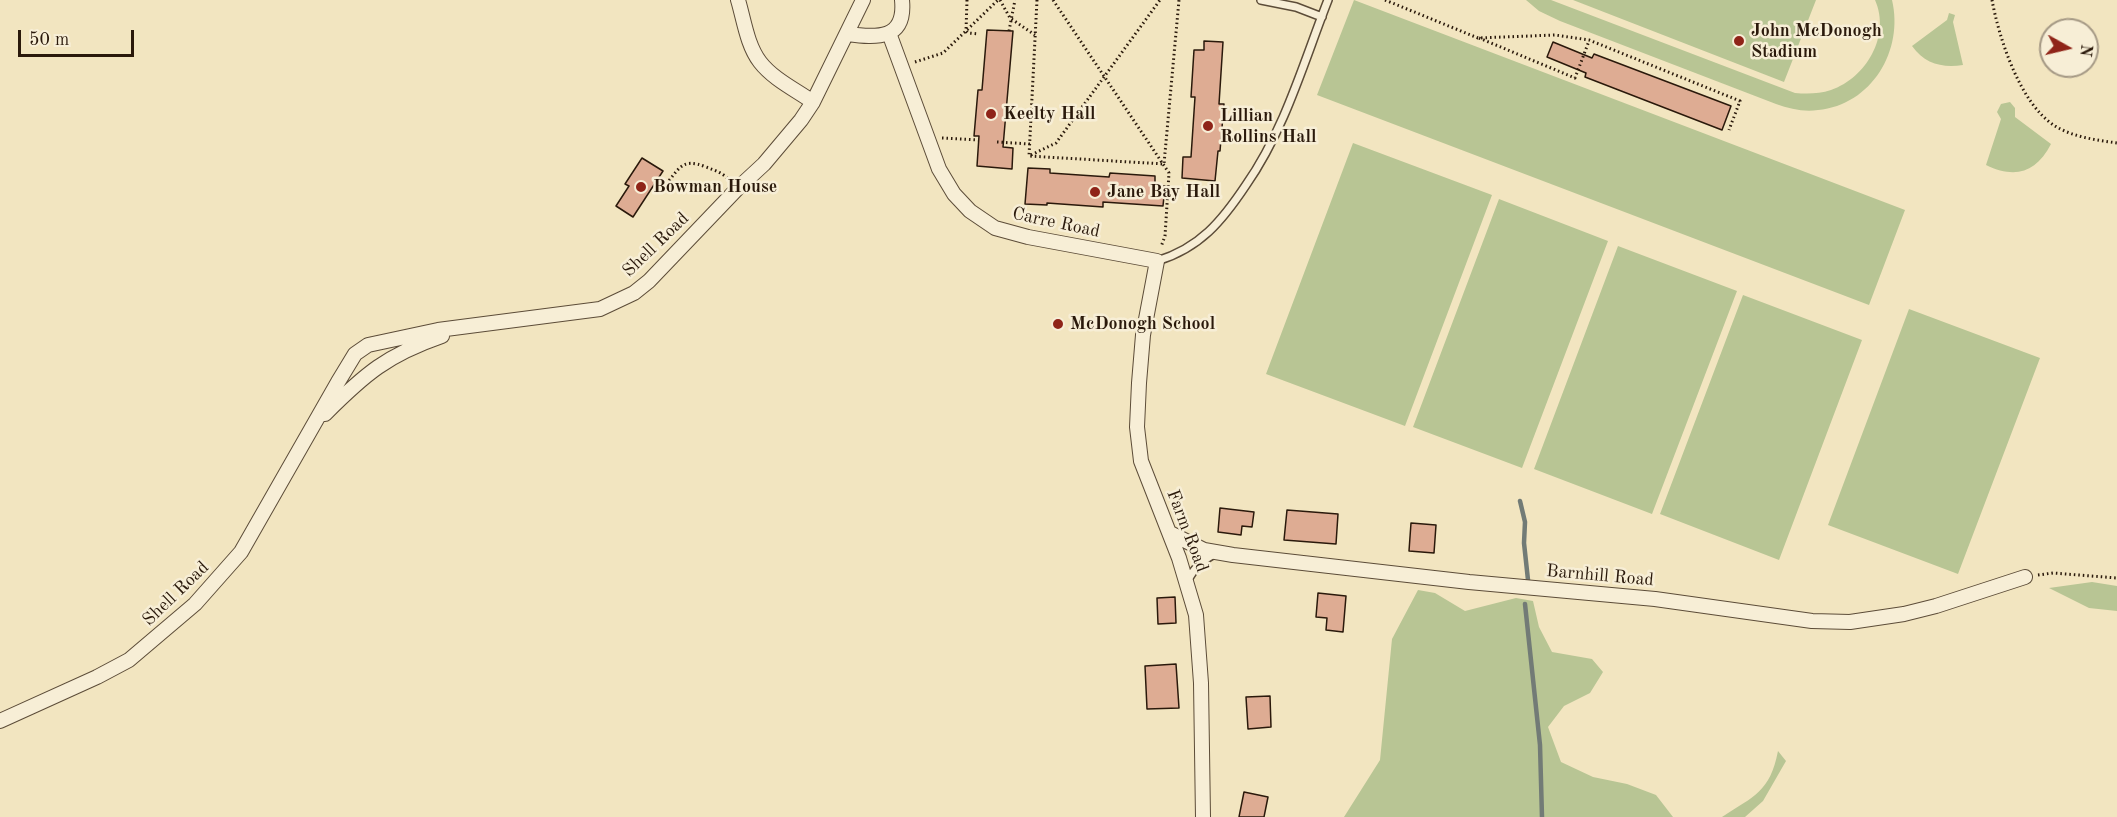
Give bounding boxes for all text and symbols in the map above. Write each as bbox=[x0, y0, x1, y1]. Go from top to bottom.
scale bar bbox=[21, 18, 136, 56]
north arrow bbox=[2039, 18, 2099, 78]
place label: John McDonogh Stadium bbox=[1751, 20, 1882, 63]
text: 50 m bbox=[29, 31, 69, 49]
marker: John McDonogh Stadium bbox=[1732, 34, 1746, 48]
text: N bbox=[2076, 43, 2094, 57]
place label: Keelty Hall bbox=[1003, 103, 1095, 125]
place label: Lillian Rollins Hall bbox=[1220, 105, 1316, 148]
marker: Keelty Hall bbox=[984, 107, 998, 121]
marker: Lillian Rollins Hall bbox=[1201, 119, 1215, 133]
place label: Bowman House bbox=[653, 176, 777, 198]
marker: Bowman House bbox=[634, 180, 648, 194]
place label: Jane Bay Hall bbox=[1107, 181, 1220, 203]
marker: Jane Bay Hall bbox=[1088, 185, 1102, 199]
street label: Carre Road bbox=[1010, 203, 1102, 243]
street label: Shell Road bbox=[618, 208, 694, 282]
place label: McDonogh School bbox=[1070, 313, 1215, 335]
marker: McDonogh School bbox=[1051, 317, 1065, 331]
street label: Farm Road bbox=[1161, 487, 1213, 575]
street label: Shell Road bbox=[138, 557, 214, 631]
street label: Barnhill Road bbox=[1545, 561, 1655, 591]

